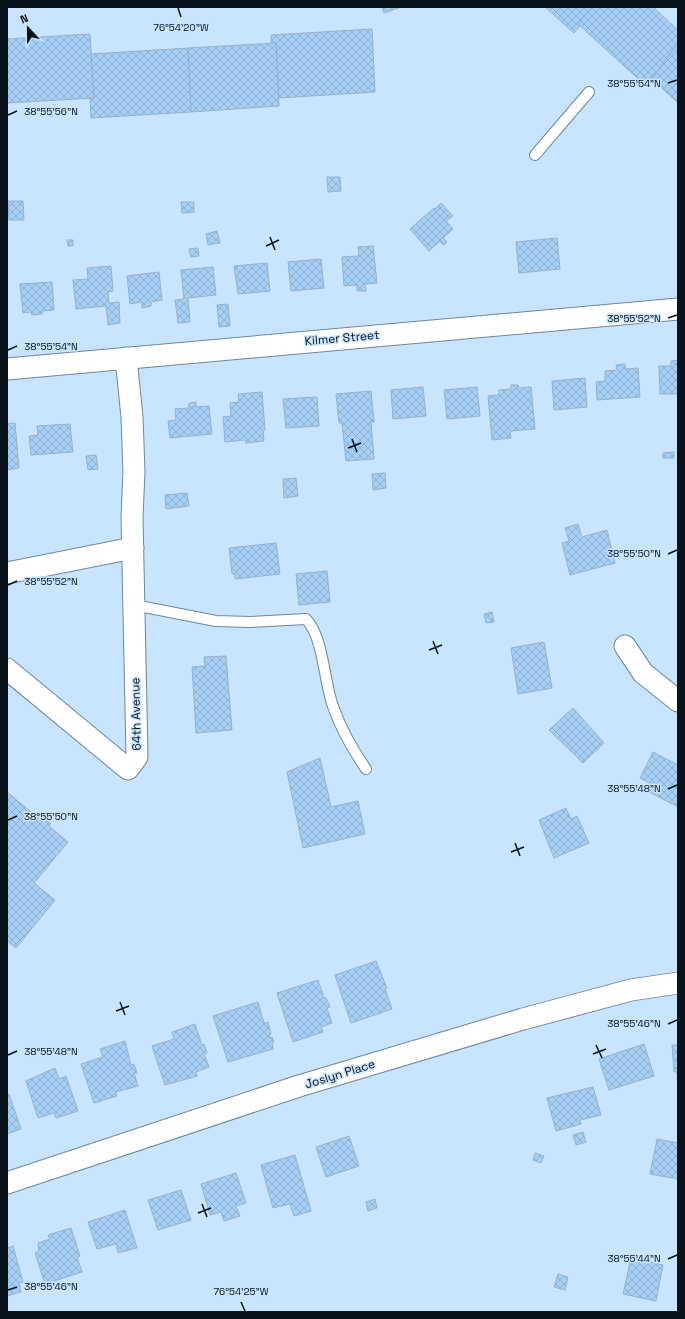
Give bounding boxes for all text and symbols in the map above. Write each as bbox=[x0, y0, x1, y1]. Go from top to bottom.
north arrow bbox=[8, 8, 48, 48]
text: N bbox=[18, 11, 30, 27]
text: 76°54'20"W bbox=[153, 21, 209, 34]
text: 38°55'54"N bbox=[607, 77, 661, 90]
text: 38°55'56"N bbox=[24, 105, 78, 118]
text: 38°55'52"N bbox=[607, 312, 661, 325]
street label: Kilmer Street bbox=[304, 327, 380, 349]
text: 38°55'54"N bbox=[24, 340, 78, 353]
text: 38°55'50"N bbox=[607, 547, 661, 560]
text: 38°55'52"N bbox=[24, 575, 78, 588]
street label: 64th Avenue bbox=[127, 677, 145, 751]
text: 38°55'48"N bbox=[607, 782, 661, 795]
text: 38°55'50"N bbox=[24, 810, 78, 823]
text: 38°55'46"N bbox=[607, 1017, 661, 1030]
text: 38°55'48"N bbox=[24, 1045, 78, 1058]
street label: Joslyn Place bbox=[303, 1056, 377, 1092]
text: 38°55'44"N bbox=[607, 1252, 661, 1265]
text: 38°55'46"N bbox=[24, 1280, 78, 1293]
text: 76°54'25"W bbox=[214, 1285, 269, 1298]

